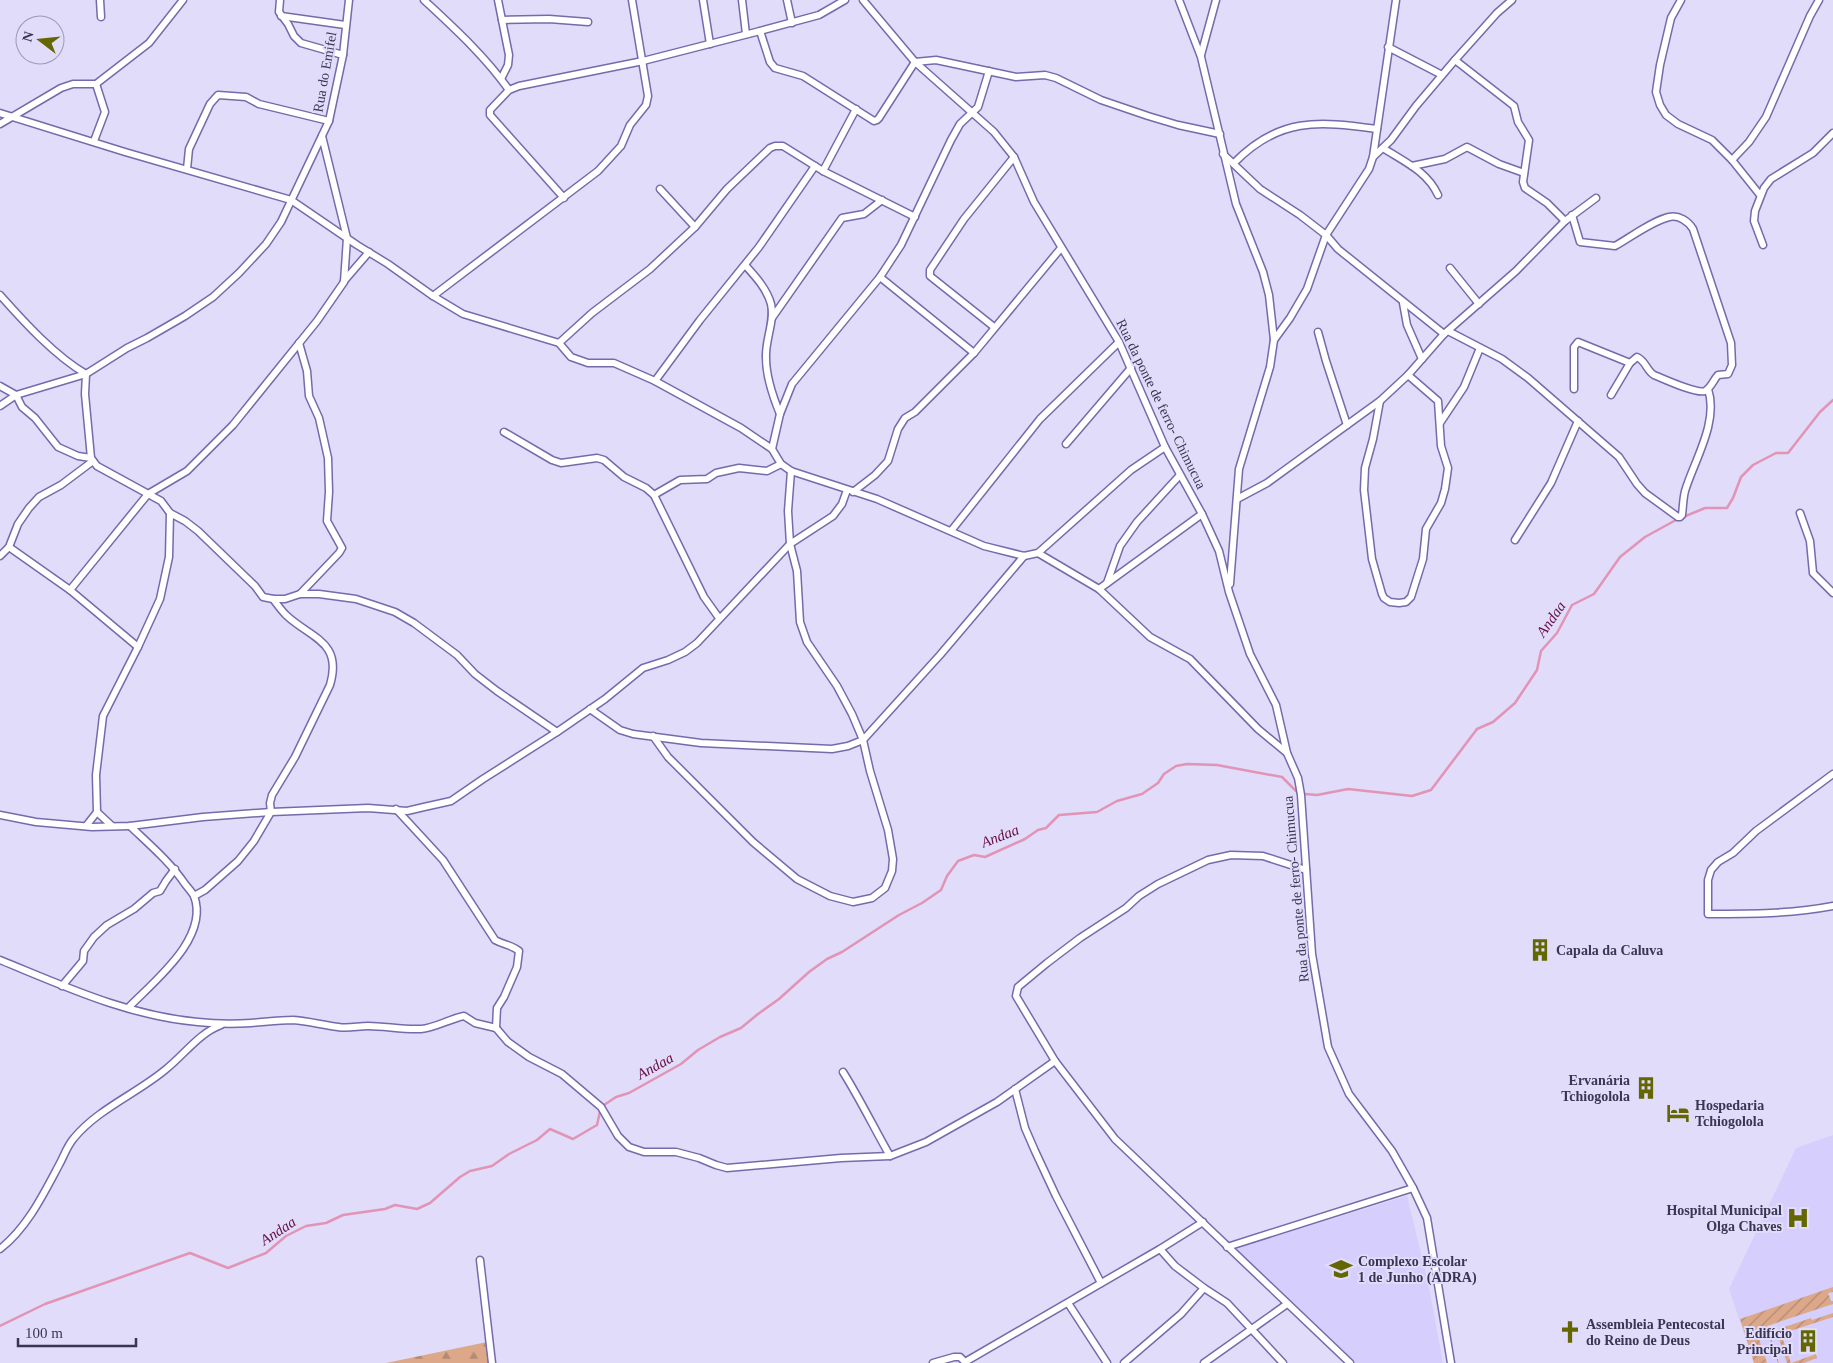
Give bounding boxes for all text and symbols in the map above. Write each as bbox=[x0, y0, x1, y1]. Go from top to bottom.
north arrow bbox=[15, 15, 65, 65]
text: N bbox=[19, 30, 37, 43]
street label: Rua do Emifel bbox=[311, 30, 339, 114]
street label: Rua da ponte de ferro- Chimucua bbox=[1113, 317, 1209, 492]
water label: Andaa bbox=[1533, 598, 1569, 640]
street label: Rua da ponte de ferro- Chimucua bbox=[1280, 794, 1312, 983]
water label: Andaa bbox=[978, 822, 1021, 851]
building icon: Capala da Caluva bbox=[1527, 937, 1553, 963]
place label: Capala da Caluva bbox=[1556, 943, 1663, 958]
water label: Andaa bbox=[633, 1050, 676, 1083]
place label: Ervanária Tchiogolola bbox=[1561, 1073, 1630, 1104]
building icon: Ervanária Tchiogolola bbox=[1633, 1075, 1659, 1101]
place label: Hospedaria Tchiogolola bbox=[1695, 1098, 1764, 1129]
hotel icon: Hospedaria Tchiogolola bbox=[1665, 1100, 1691, 1126]
place label: Hospital Municipal Olga Chaves bbox=[1666, 1203, 1783, 1234]
hospital icon: Hospital Municipal Olga Chaves bbox=[1785, 1205, 1811, 1231]
water label: Andaa bbox=[256, 1214, 299, 1249]
place label: Complexo Escolar 1 de Junho (ADRA) bbox=[1358, 1254, 1477, 1286]
school or university icon: Complexo Escolar 1 de Junho (ADRA) bbox=[1328, 1256, 1354, 1282]
scale bar bbox=[18, 1316, 135, 1348]
place label: Assembleia Pentecostal do Reino de Deus bbox=[1586, 1317, 1725, 1348]
church icon: Assembleia Pentecostal do Reino de Deus bbox=[1557, 1319, 1583, 1345]
text: 100 m bbox=[25, 1325, 63, 1341]
place label: Edifício Principal bbox=[1737, 1326, 1792, 1357]
building icon: Edifício Principal bbox=[1795, 1328, 1821, 1354]

